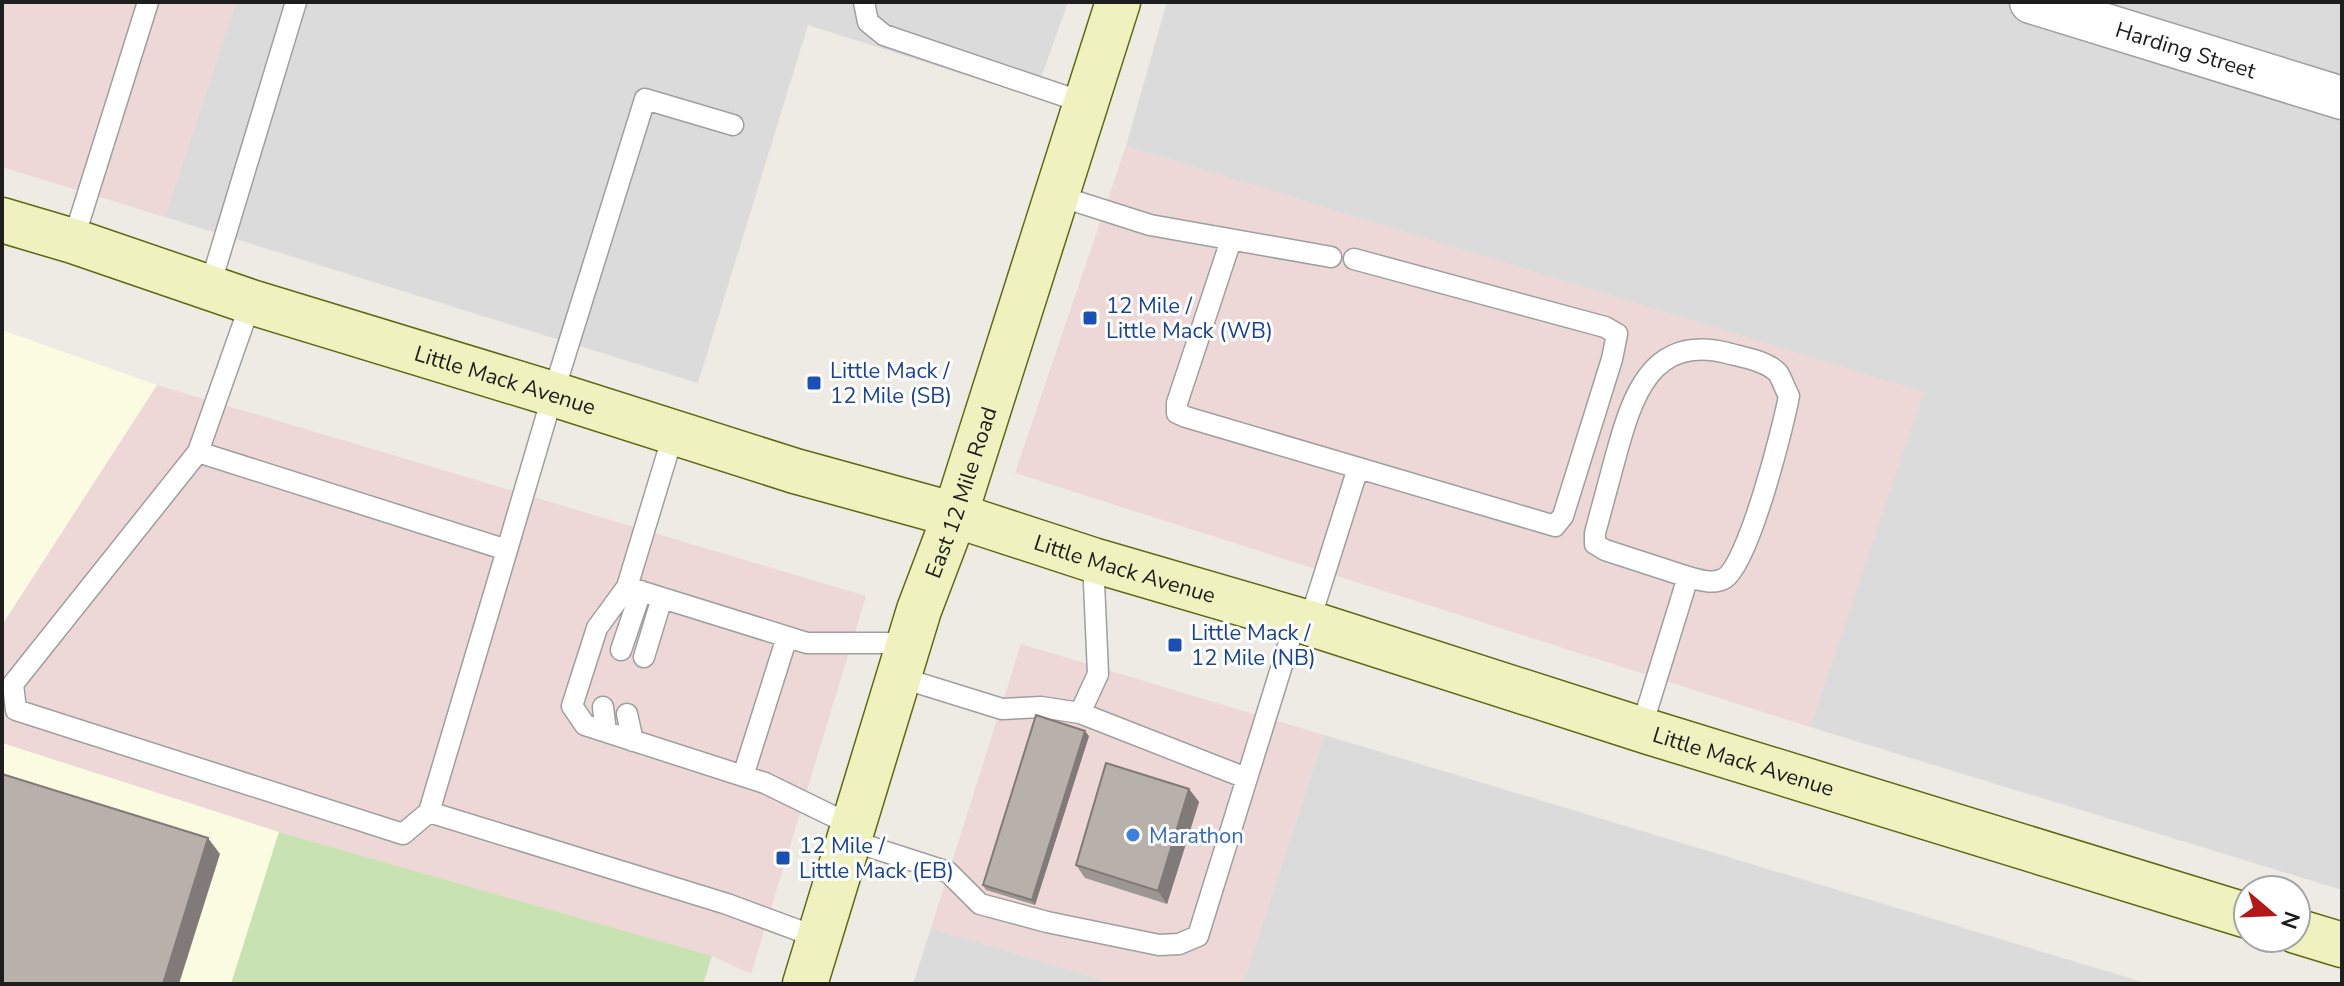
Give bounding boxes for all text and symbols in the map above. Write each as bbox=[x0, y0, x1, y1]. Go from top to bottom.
street label: Harding Street bbox=[2112, 15, 2260, 87]
place label: 12 Mile / Little Mack (WB) bbox=[1106, 291, 1273, 346]
marker: 12 Mile / Little Mack (WB) bbox=[1081, 309, 1099, 327]
street label: Little Mack Avenue bbox=[411, 339, 599, 423]
place label: Little Mack / 12 Mile (SB) bbox=[830, 356, 952, 411]
marker: Little Mack / 12 Mile (SB) bbox=[805, 374, 823, 392]
street label: East 12 Mile Road bbox=[918, 403, 1004, 583]
street label: Little Mack Avenue bbox=[1030, 528, 1219, 611]
place label: Little Mack / 12 Mile (NB) bbox=[1191, 618, 1316, 673]
marker: Little Mack / 12 Mile (NB) bbox=[1166, 636, 1184, 654]
street label: Little Mack Avenue bbox=[1649, 720, 1838, 804]
place label: Marathon bbox=[1149, 821, 1244, 851]
marker: Marathon bbox=[1124, 826, 1142, 844]
place label: 12 Mile / Little Mack (EB) bbox=[799, 831, 954, 886]
marker: 12 Mile / Little Mack (EB) bbox=[774, 849, 792, 867]
north arrow bbox=[2232, 874, 2312, 954]
text: N bbox=[2273, 908, 2307, 933]

